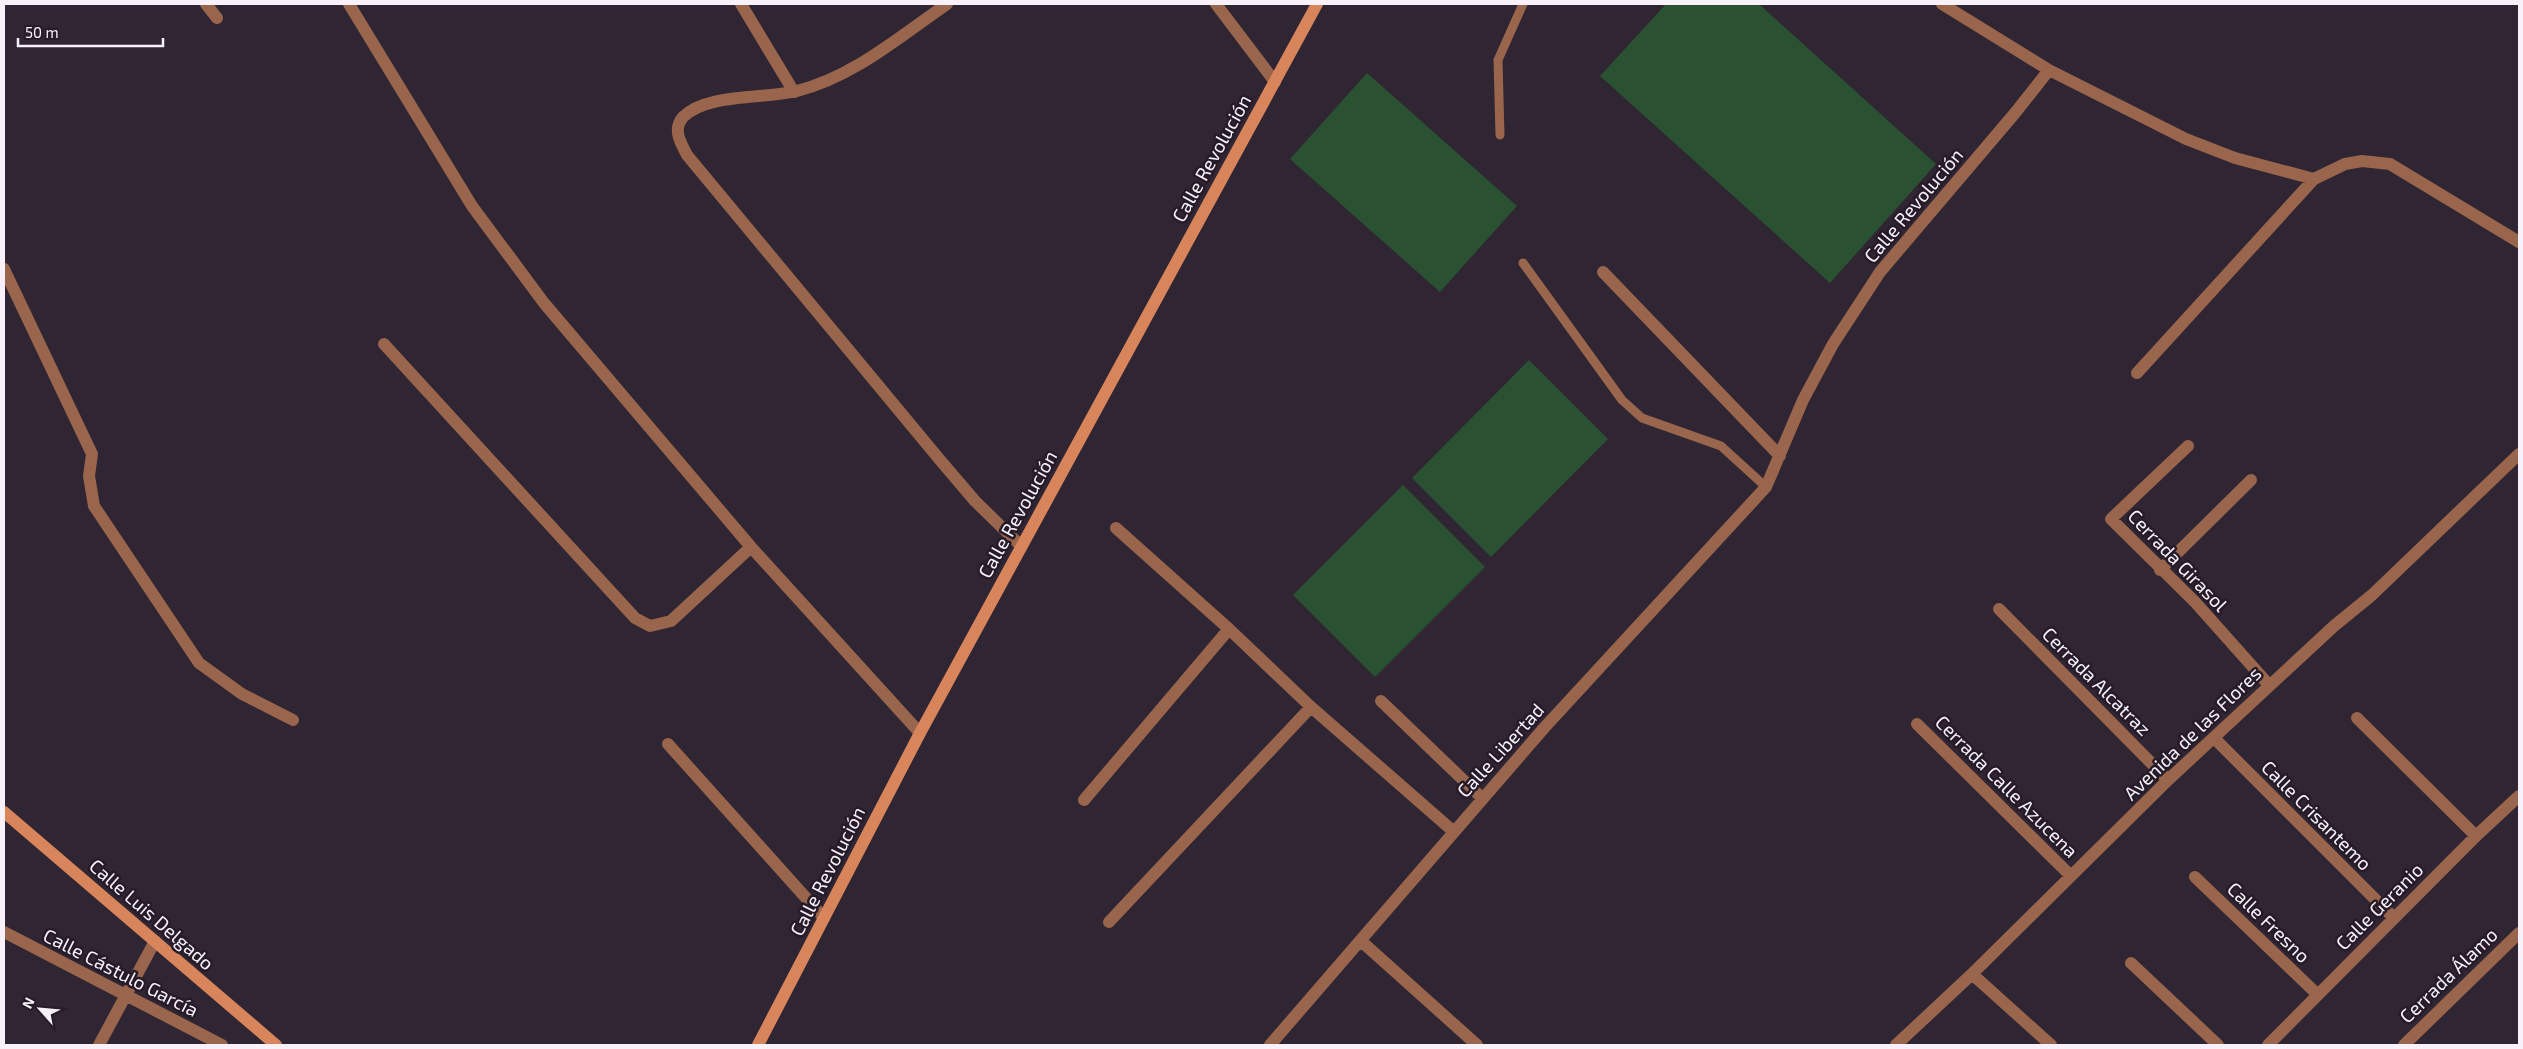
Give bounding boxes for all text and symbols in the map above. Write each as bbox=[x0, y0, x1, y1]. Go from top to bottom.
scale bar bbox=[18, 15, 162, 47]
text: 50 m bbox=[25, 23, 59, 41]
street label: Calle Revolución bbox=[1167, 90, 1255, 226]
street label: Calle Revolución bbox=[1859, 143, 1967, 267]
street label: Calle Revolución bbox=[973, 446, 1061, 582]
street label: Cerrada Girasol bbox=[2124, 504, 2233, 616]
street label: Cerrada Alcatraz bbox=[2038, 622, 2156, 740]
street label: Avenida de las Flores bbox=[2119, 661, 2265, 805]
street label: Calle Libertad bbox=[1452, 698, 1548, 802]
street label: Cerrada Calle Azucena bbox=[1931, 710, 2083, 862]
street label: Calle Crisantemo bbox=[2257, 755, 2377, 875]
street label: Calle Revolución bbox=[785, 803, 869, 939]
street label: Calle Luis Delgado bbox=[85, 854, 219, 974]
street label: Calle Geranio bbox=[2331, 858, 2427, 954]
street label: Calle Fresno bbox=[2223, 877, 2315, 967]
street label: Calle Cástulo García bbox=[40, 923, 202, 1021]
street label: Cerrada Álamo bbox=[2394, 923, 2502, 1027]
north arrow bbox=[15, 984, 65, 1034]
text: N bbox=[18, 995, 38, 1011]

